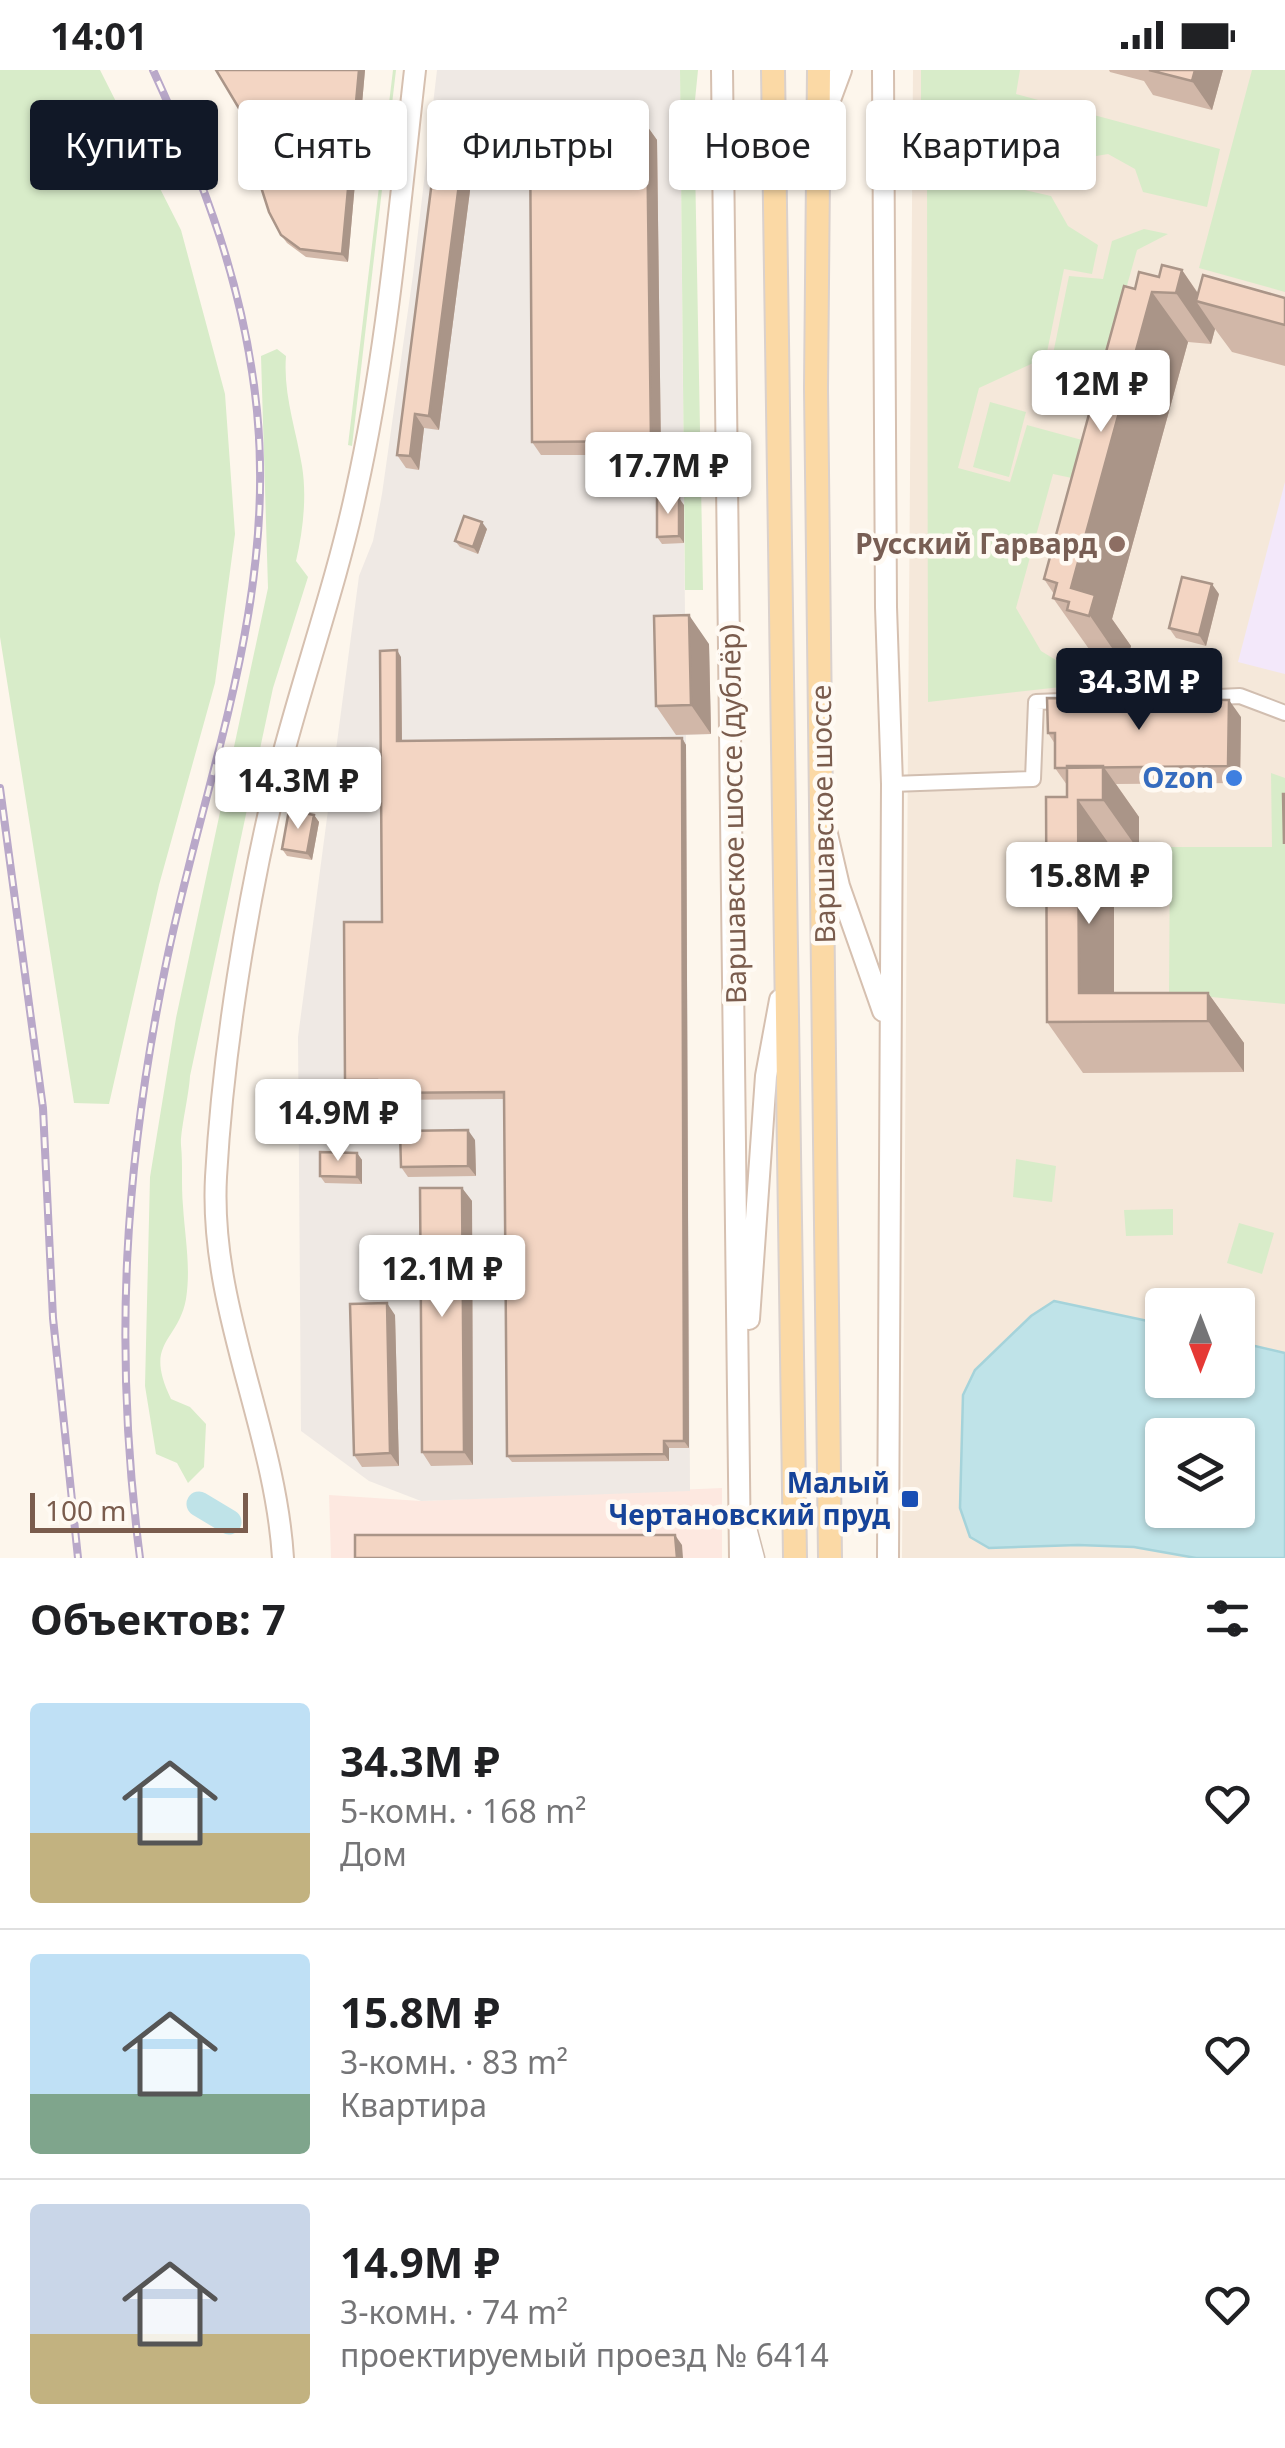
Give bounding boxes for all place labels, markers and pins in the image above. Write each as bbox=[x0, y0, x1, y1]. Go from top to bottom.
pin: 12M ₽ bbox=[1031, 350, 1171, 435]
pin: 17.7M ₽ bbox=[576, 432, 760, 517]
place label: Русский Гарвард bbox=[855, 524, 1097, 562]
marker: Русский Гарвард bbox=[1106, 533, 1128, 555]
pin: 34.3M ₽ bbox=[1047, 648, 1231, 733]
pin: 14.3M ₽ bbox=[206, 747, 390, 832]
place label: Ozon bbox=[1142, 758, 1214, 796]
marker: Ozon bbox=[1223, 767, 1245, 789]
pin: 15.8M ₽ bbox=[997, 842, 1181, 927]
pin: 14.9M ₽ bbox=[246, 1079, 430, 1164]
pin: 12.1M ₽ bbox=[350, 1235, 534, 1320]
place label: Малый Чертановский пруд bbox=[608, 1463, 890, 1533]
marker: Малый Чертановский пруд bbox=[899, 1488, 921, 1510]

